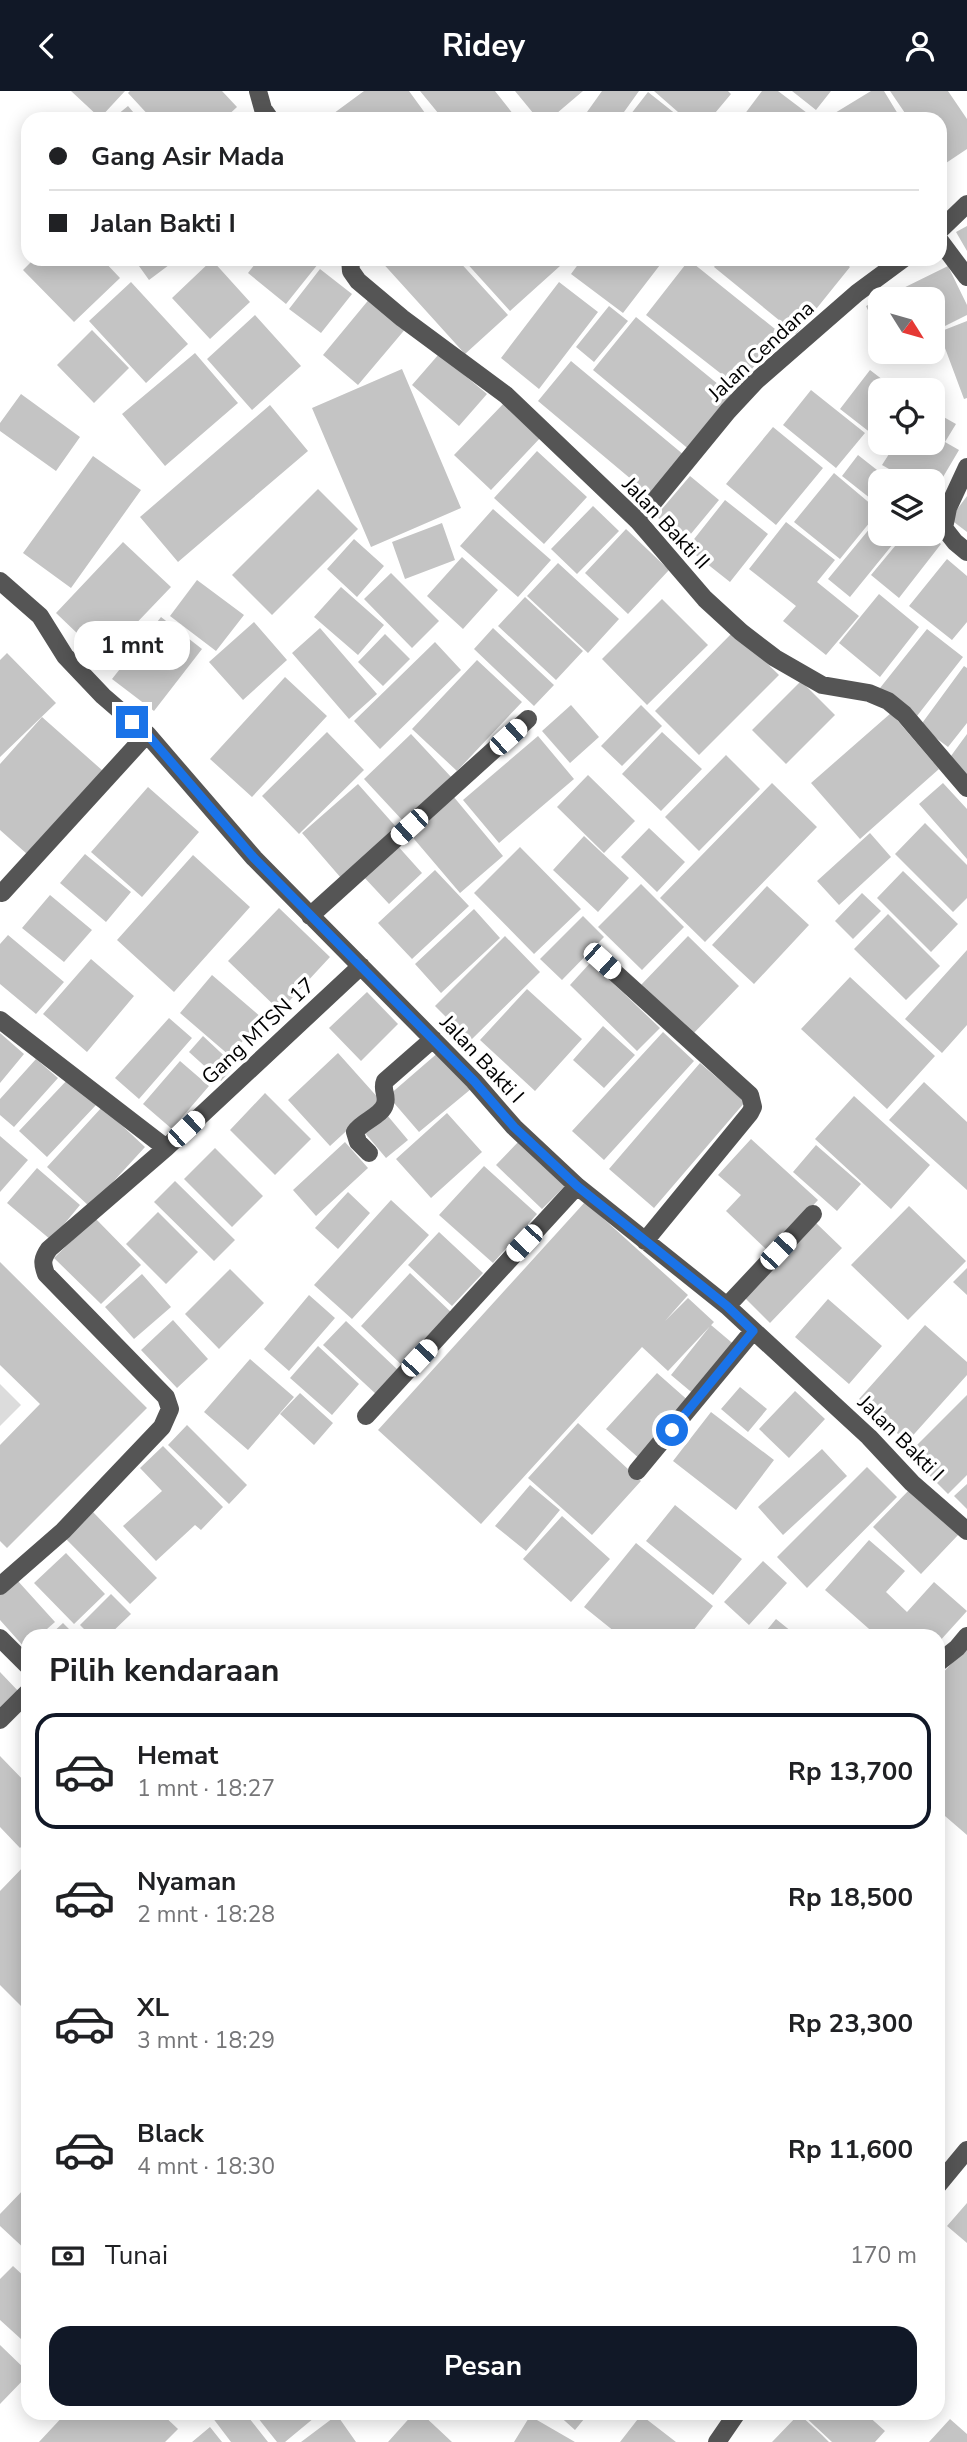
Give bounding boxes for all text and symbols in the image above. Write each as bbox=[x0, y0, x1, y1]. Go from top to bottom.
text: Ridey bbox=[442, 24, 525, 67]
icon: back bbox=[28, 27, 66, 65]
icon: person bbox=[901, 27, 939, 65]
text: Gang Asir Mada bbox=[91, 139, 285, 174]
text: Jalan Bakti I bbox=[91, 206, 236, 241]
north arrow bbox=[868, 287, 945, 364]
map controls bbox=[868, 287, 945, 546]
street label: Jalan Cendana bbox=[701, 295, 820, 408]
button: locate bbox=[868, 378, 945, 455]
button: layers bbox=[868, 469, 945, 546]
street label: Jalan Bakti II bbox=[615, 470, 716, 575]
callout: 1 mnt bbox=[74, 621, 190, 669]
text: 1 mnt bbox=[101, 630, 163, 661]
route end bbox=[116, 706, 148, 738]
car bbox=[486, 715, 531, 759]
car bbox=[387, 805, 432, 849]
car bbox=[580, 939, 625, 983]
street label: Gang MTSN 17 bbox=[195, 971, 321, 1091]
street label: Jalan Bakti I bbox=[433, 1008, 530, 1109]
car bbox=[164, 1107, 209, 1151]
car bbox=[502, 1220, 547, 1266]
car bbox=[756, 1228, 801, 1274]
car bbox=[397, 1335, 442, 1381]
street label: Jalan Bakti I bbox=[851, 1388, 950, 1487]
route start bbox=[656, 1414, 688, 1446]
text: Pilih kendaraan bbox=[49, 1649, 279, 1692]
text: Hemat bbox=[137, 1738, 218, 1773]
icon: car bbox=[53, 1740, 116, 1803]
text: Rp 13,700 bbox=[788, 1754, 913, 1789]
text: 1 mnt · 18:27 bbox=[137, 1773, 275, 1804]
text: Nyaman bbox=[137, 1864, 236, 1899]
icon: car bbox=[53, 1866, 116, 1929]
text: Rp 18,500 bbox=[788, 1880, 913, 1915]
text: 2 mnt · 18:28 bbox=[137, 1899, 275, 1930]
text: XL bbox=[137, 1990, 169, 2025]
icon: car bbox=[53, 1992, 116, 2055]
text: Rp 23,300 bbox=[788, 2006, 913, 2041]
text: 3 mnt · 18:29 bbox=[137, 2025, 275, 2056]
text: Black bbox=[137, 2116, 204, 2151]
icon: car bbox=[53, 2118, 116, 2181]
text: Rp 11,600 bbox=[788, 2132, 913, 2167]
text: 4 mnt · 18:30 bbox=[137, 2151, 275, 2182]
icon: cash bbox=[49, 2237, 87, 2275]
text: Tunai bbox=[105, 2238, 168, 2273]
text: 170 m bbox=[850, 2240, 917, 2271]
button: Pesan bbox=[49, 2326, 917, 2406]

